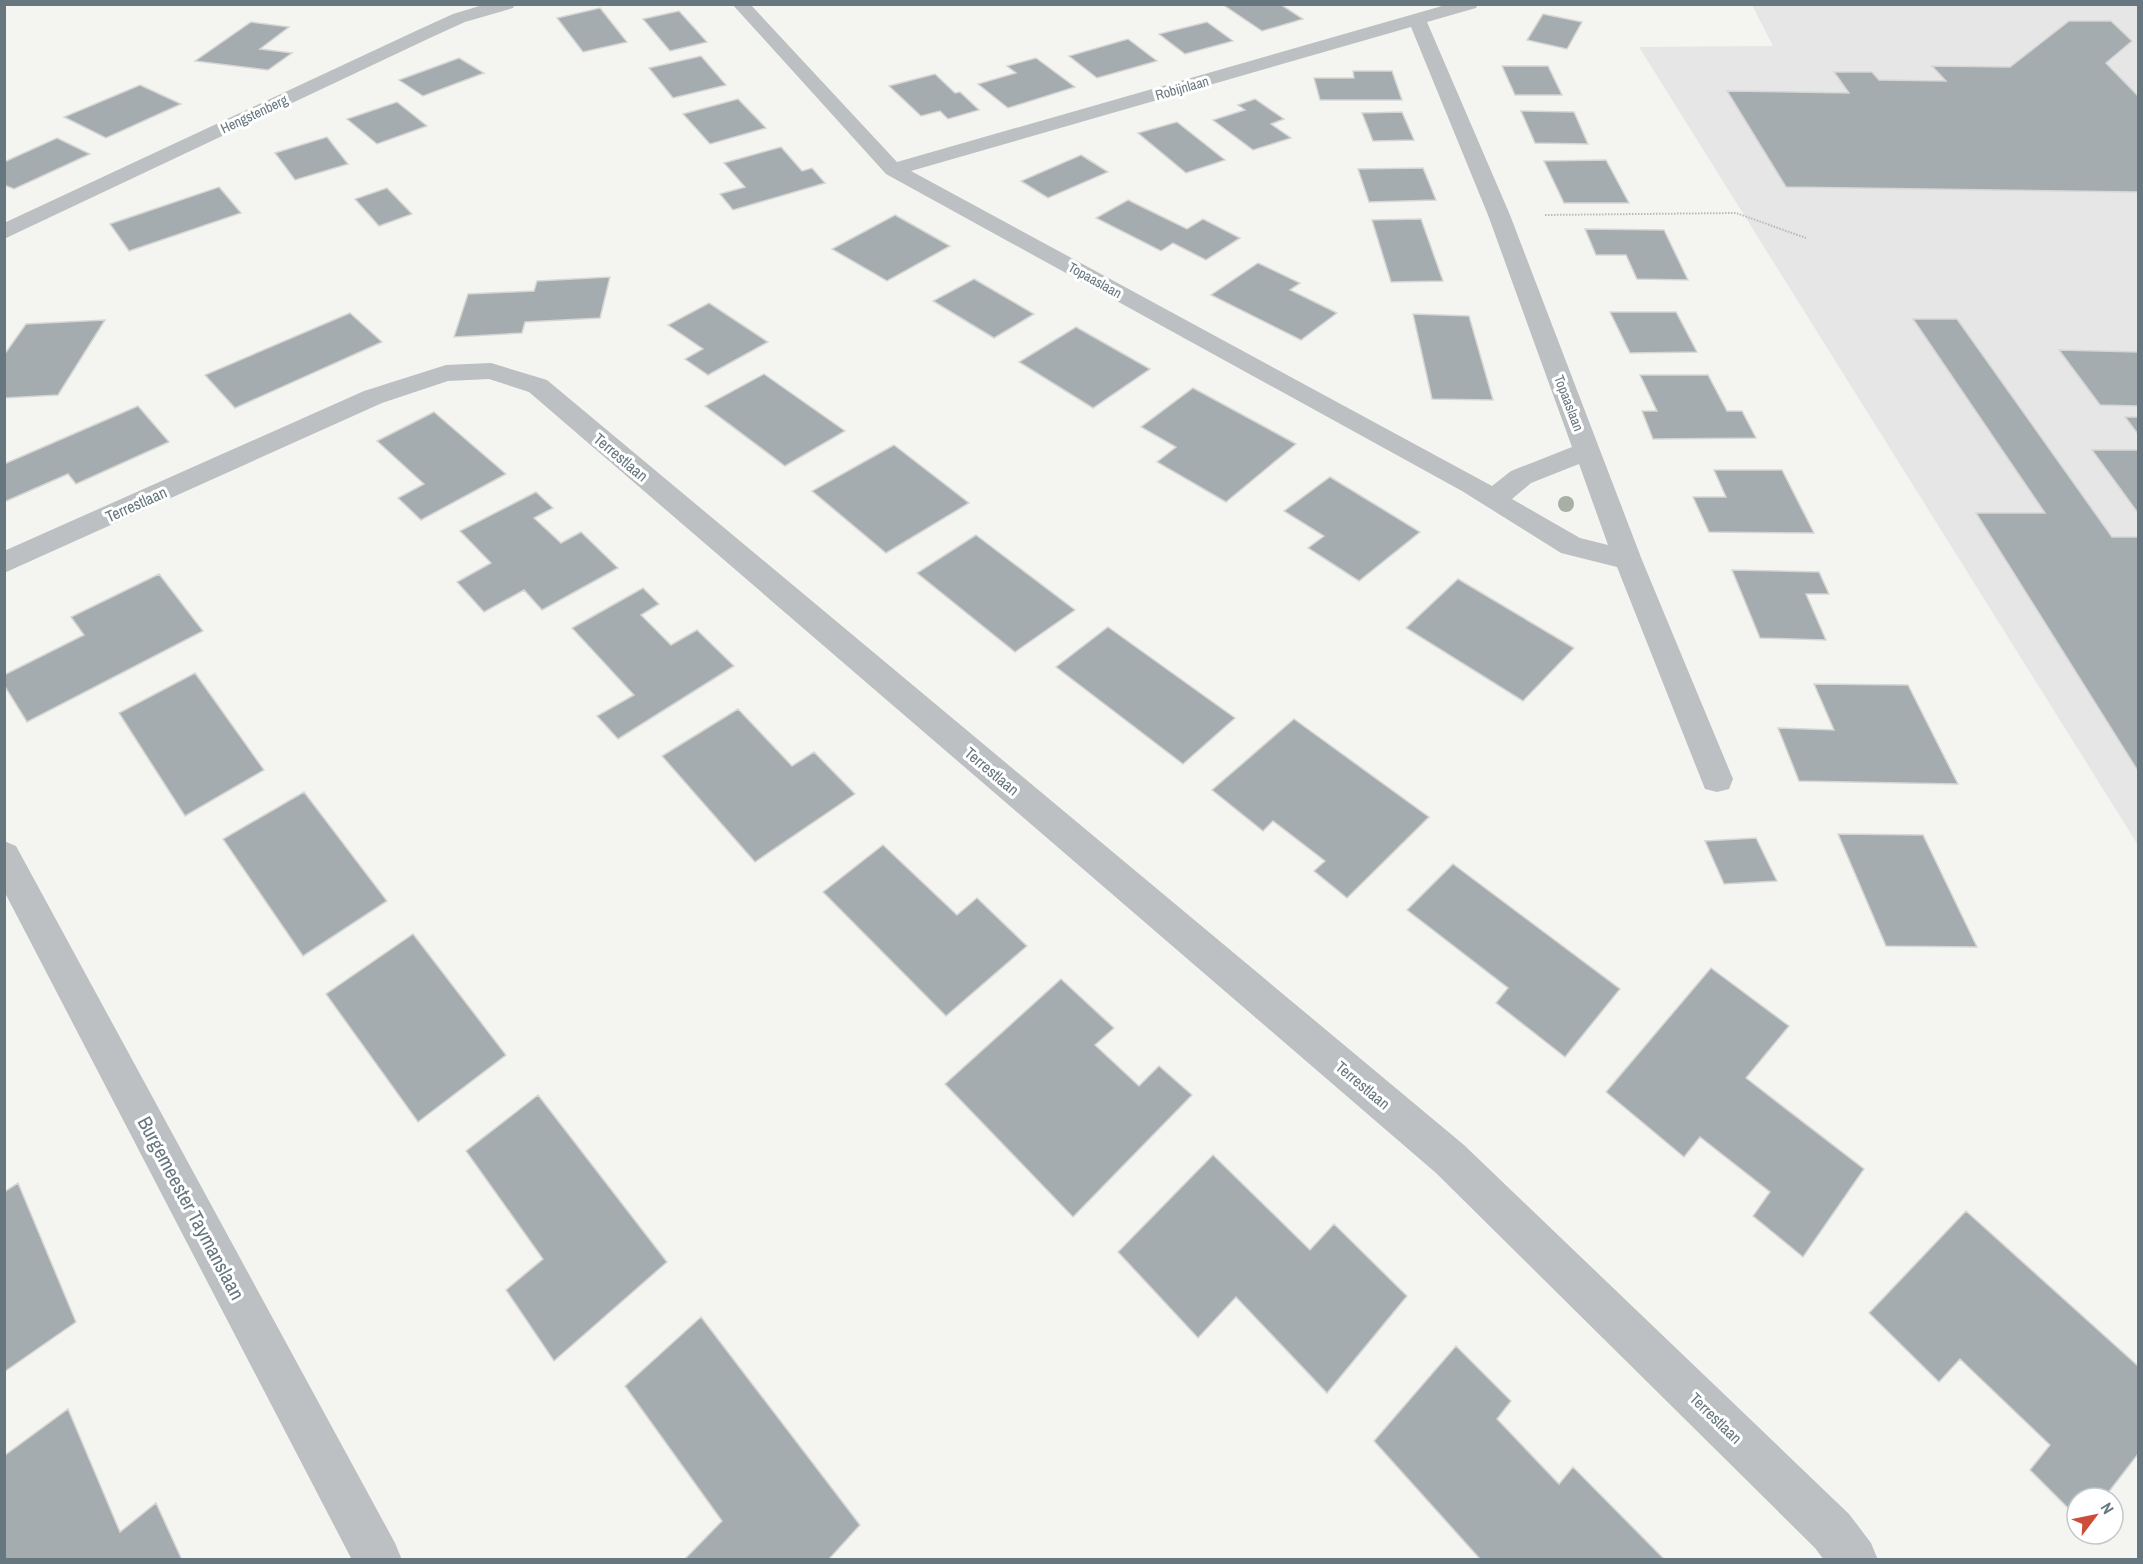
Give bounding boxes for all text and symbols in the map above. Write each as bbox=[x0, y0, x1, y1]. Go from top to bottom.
street label: Robijnlaan bbox=[1153, 72, 1211, 104]
street label: Hengstenberg bbox=[218, 90, 291, 137]
street label: Topaaslaan bbox=[1065, 258, 1125, 302]
street label: Topaaslaan bbox=[1550, 372, 1588, 434]
street label: Terrestlaan bbox=[589, 428, 653, 486]
street label: Terrestlaan bbox=[102, 481, 170, 527]
street label: Terrestlaan bbox=[960, 742, 1024, 800]
street label: Terrestlaan bbox=[1331, 1056, 1395, 1114]
street label: Burgemeester Taymanslaan bbox=[132, 1111, 251, 1304]
street label: Terrestlaan bbox=[1685, 1388, 1747, 1448]
north arrow bbox=[2065, 1486, 2125, 1546]
text: N bbox=[2096, 1498, 2120, 1518]

